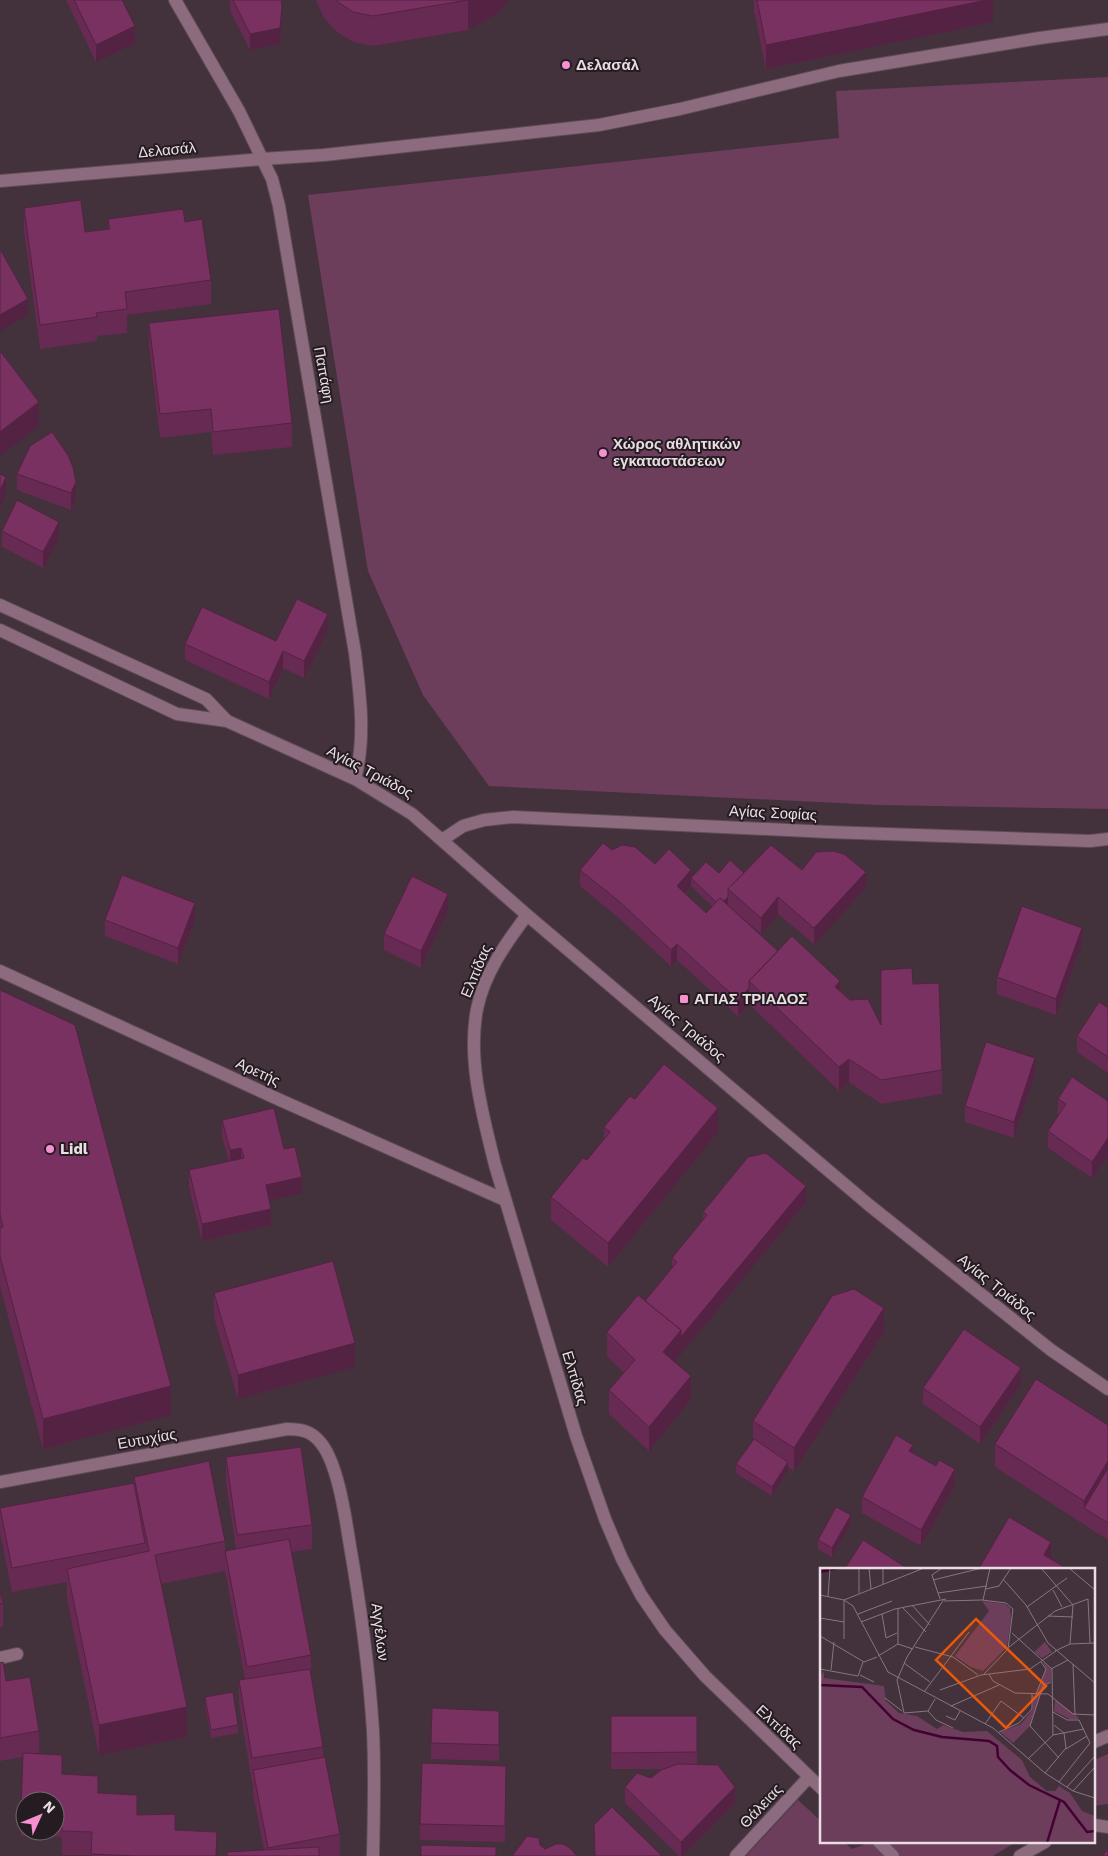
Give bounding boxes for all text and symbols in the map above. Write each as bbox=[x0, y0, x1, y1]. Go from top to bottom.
place label: Δελασάλ bbox=[576, 56, 640, 74]
marker: Δελασάλ bbox=[560, 59, 572, 71]
street label: Δελασάλ bbox=[137, 138, 197, 161]
street label: Παπάφη bbox=[310, 345, 338, 405]
place label: Χώρος αθλητικών εγκαταστάσεων bbox=[613, 435, 741, 470]
marker: Χώρος αθλητικών εγκαταστάσεων bbox=[597, 447, 609, 459]
street label: Αγίας Τριάδος bbox=[324, 742, 416, 802]
street label: Αγίας Σοφίας bbox=[729, 802, 817, 824]
street label: Ελπίδας bbox=[457, 942, 495, 1000]
place label: ΑΓΙΑΣ ΤΡΙΑΔΟΣ bbox=[694, 990, 807, 1008]
street label: Αγίας Τριάδος bbox=[645, 991, 729, 1065]
marker: ΑΓΙΑΣ ΤΡΙΑΔΟΣ bbox=[678, 993, 690, 1005]
street label: Αρετής bbox=[233, 1054, 283, 1090]
place label: Lidl bbox=[60, 1140, 88, 1158]
marker: Lidl bbox=[44, 1143, 56, 1155]
street label: Αγίας Τριάδος bbox=[954, 1250, 1040, 1324]
street label: Ελπίδας bbox=[558, 1349, 592, 1407]
street label: Ευτυχίας bbox=[116, 1425, 178, 1453]
inset map bbox=[820, 1568, 1096, 1844]
street label: Αγγέλων bbox=[368, 1602, 392, 1662]
street label: Ελπίδας bbox=[752, 1701, 806, 1753]
street label: Θάλειας bbox=[736, 1780, 786, 1832]
north arrow bbox=[15, 1791, 65, 1841]
text: N bbox=[40, 1798, 59, 1816]

